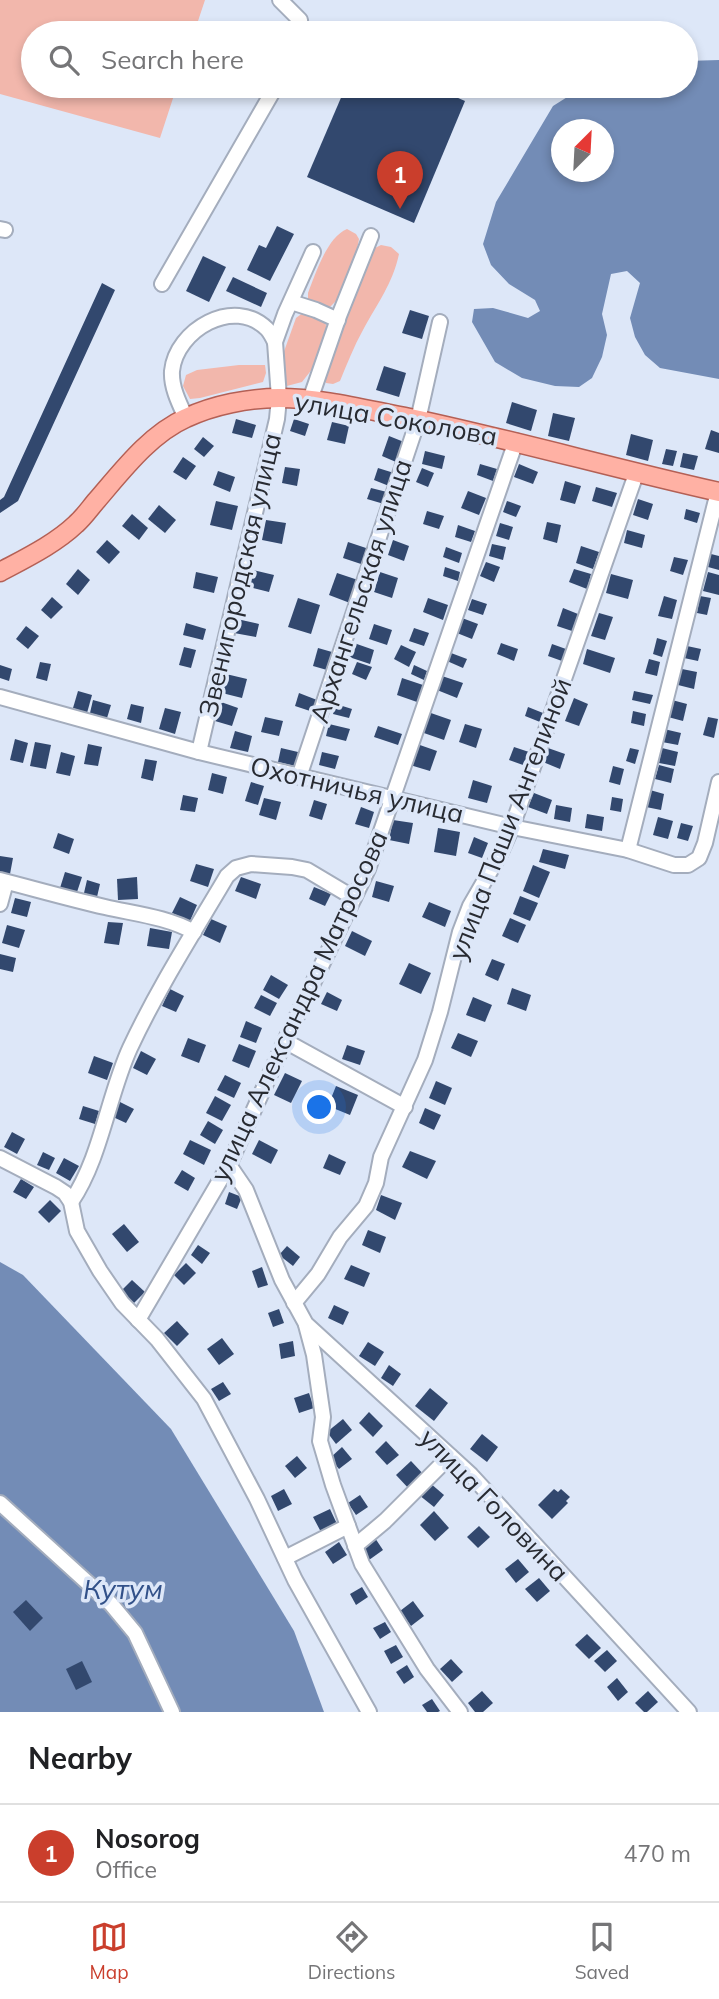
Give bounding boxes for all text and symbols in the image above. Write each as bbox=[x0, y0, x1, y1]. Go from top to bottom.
search box bbox=[21, 21, 698, 98]
icon: search bbox=[45, 41, 83, 79]
text: Search here bbox=[101, 43, 244, 76]
north arrow bbox=[551, 119, 614, 182]
pin: 1 bbox=[377, 151, 423, 209]
street label: улица Соколова bbox=[292, 384, 500, 453]
street label: Звенигородская улица bbox=[191, 430, 288, 720]
street label: Архангельская улица bbox=[302, 455, 419, 727]
street label: улица Паши Ангелиной bbox=[440, 673, 579, 964]
street label: Охотничья улица bbox=[247, 749, 467, 830]
street label: улица Александра Матросова bbox=[203, 825, 395, 1187]
your location bbox=[302, 1090, 336, 1124]
street label: улица Головина bbox=[413, 1421, 576, 1588]
water label: Кутум bbox=[83, 1571, 163, 1606]
text: Nearby bbox=[28, 1739, 132, 1777]
text: Nosorog bbox=[95, 1822, 200, 1855]
text: 1 bbox=[44, 1839, 58, 1868]
text: 470 m bbox=[623, 1839, 691, 1868]
text: Office bbox=[95, 1855, 157, 1884]
tab: Map bbox=[90, 1918, 129, 1984]
tab: Directions bbox=[308, 1918, 396, 1984]
tab: Saved bbox=[575, 1918, 629, 1984]

